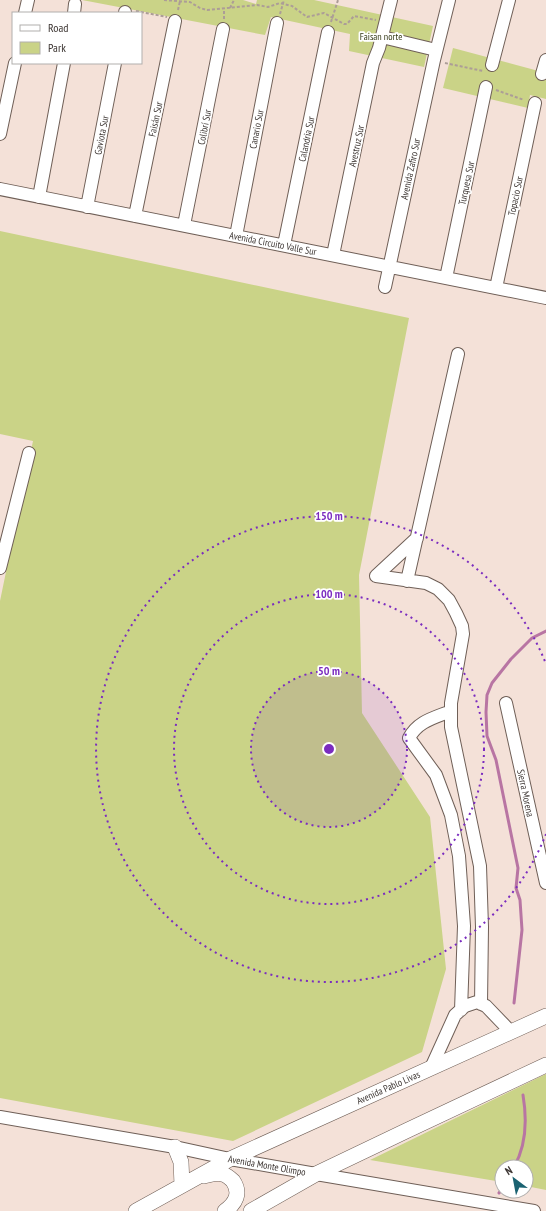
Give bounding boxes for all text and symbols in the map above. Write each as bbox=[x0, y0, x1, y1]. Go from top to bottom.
legend bbox=[12, 12, 142, 64]
text: Road bbox=[48, 20, 68, 35]
park label: Faisan norte bbox=[360, 30, 402, 43]
text: Park bbox=[48, 40, 66, 55]
street label: Faisán Sur bbox=[145, 100, 166, 138]
street label: Colibrí Sur bbox=[195, 108, 214, 146]
street label: Canario Sur bbox=[246, 108, 267, 150]
street label: Gaviota Sur bbox=[91, 114, 112, 156]
street label: Calandria Sur bbox=[295, 115, 318, 163]
street label: Avestruz Sur bbox=[346, 124, 367, 168]
street label: Avenida Zafiro Sur bbox=[398, 137, 423, 201]
street label: Turquesa Sur bbox=[456, 160, 478, 206]
street label: Topacio Sur bbox=[505, 175, 526, 217]
street label: Avenida Circuito Valle Sur bbox=[228, 229, 318, 258]
text: 150 m bbox=[315, 508, 343, 523]
text: 100 m bbox=[315, 586, 343, 601]
text: 50 m bbox=[318, 663, 340, 678]
centre of rings bbox=[322, 742, 336, 756]
street label: Sierra Morena bbox=[514, 768, 537, 818]
street label: Avenida Pablo Livas bbox=[354, 1067, 423, 1107]
street label: Avenida Monte Olimpo bbox=[227, 1152, 307, 1179]
north arrow bbox=[494, 1159, 534, 1199]
text: N bbox=[502, 1163, 515, 1178]

